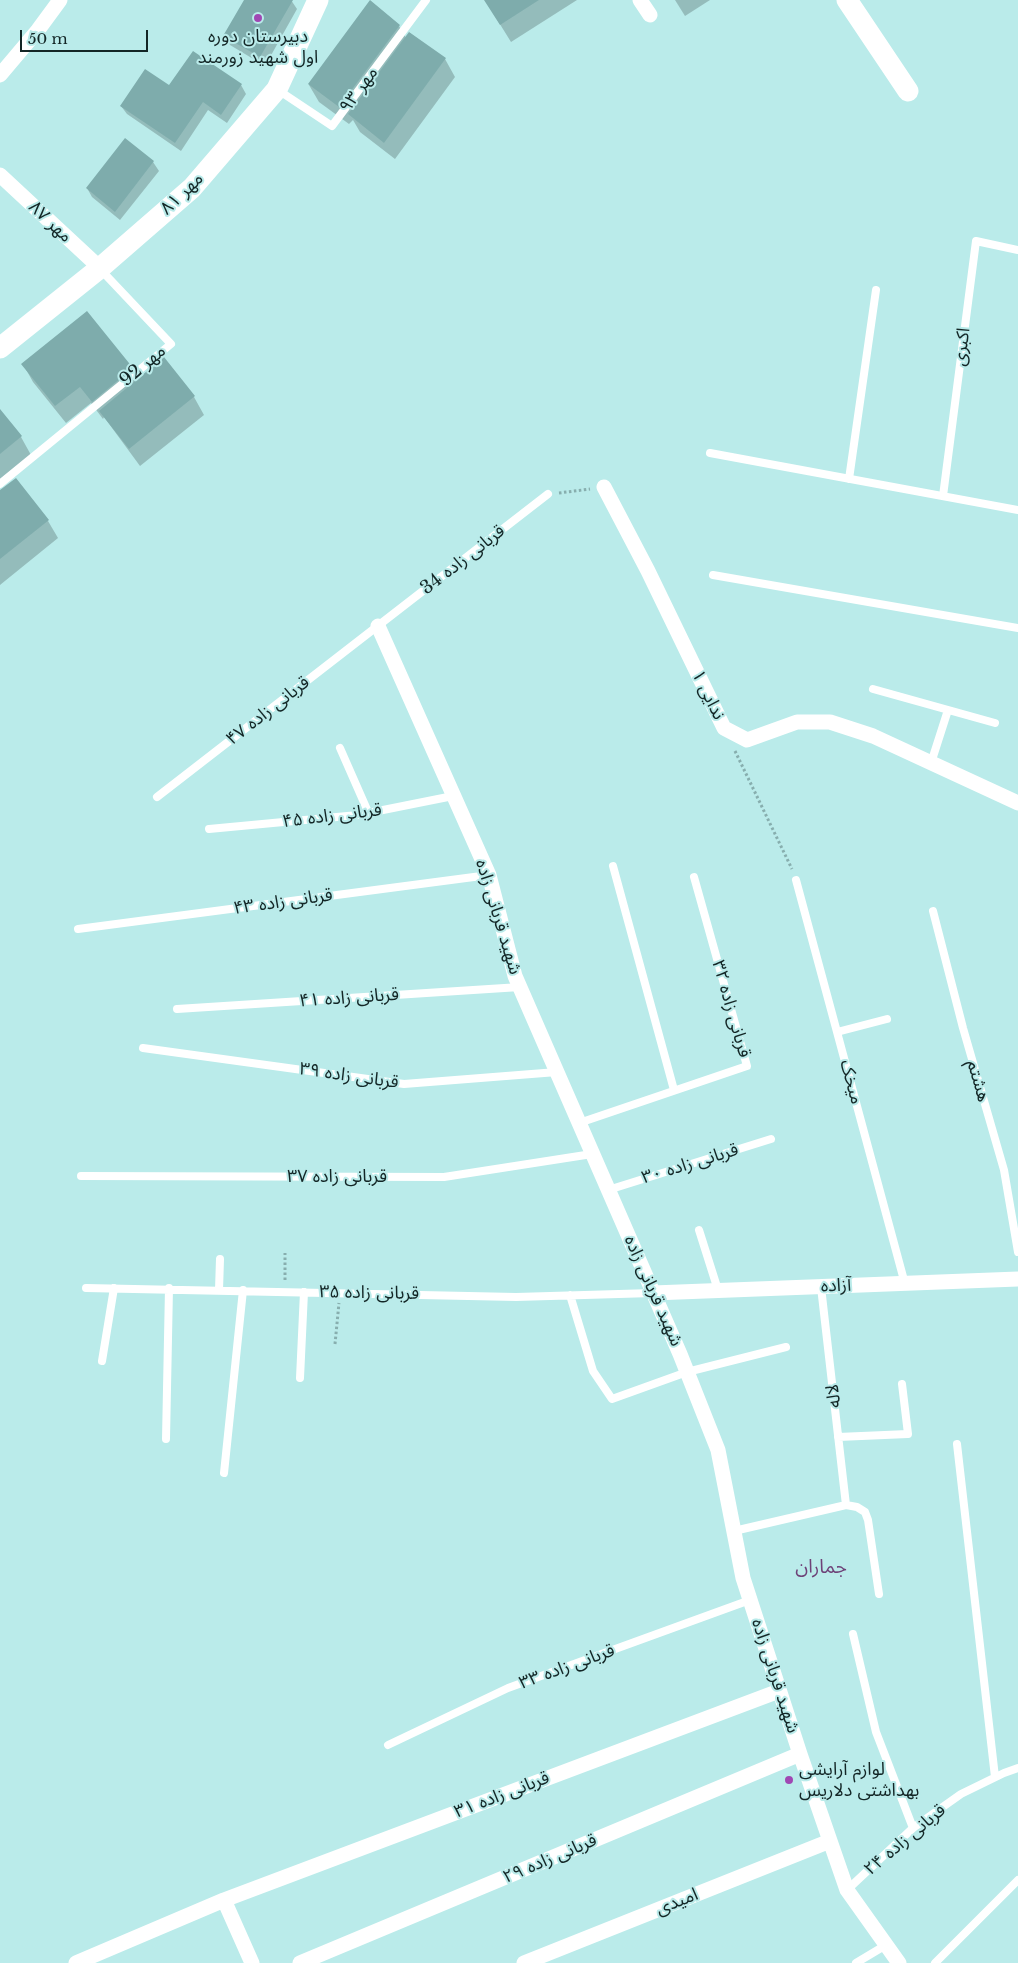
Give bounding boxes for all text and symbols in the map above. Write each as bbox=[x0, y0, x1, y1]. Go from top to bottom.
marker: دبیرستان دوره اول شهید زورمند bbox=[252, 12, 264, 24]
scale bar bbox=[22, 20, 150, 52]
place label: دبیرستان دوره اول شهید زورمند bbox=[198, 26, 318, 68]
text: 50 m bbox=[28, 29, 68, 48]
street label: مهر ۹۳ bbox=[335, 63, 383, 117]
street label: مهر ۸۱ bbox=[156, 168, 208, 220]
street label: مهر ۸۷ bbox=[24, 197, 76, 247]
street label: اکبری bbox=[949, 326, 975, 368]
street label: مهر 92 bbox=[116, 341, 170, 391]
street label: قربانی زاده 34 bbox=[417, 520, 509, 600]
street label: ندایی ۱ bbox=[687, 667, 729, 723]
street label: قربانی زاده ۴۷ bbox=[222, 672, 314, 750]
street label: قربانی زاده ۴۵ bbox=[281, 799, 383, 833]
street label: شهید قربانی زاده bbox=[470, 857, 526, 977]
street label: قربانی زاده ۴۳ bbox=[232, 884, 334, 920]
street label: قربانی زاده ۳۲ bbox=[707, 958, 755, 1060]
street label: قربانی زاده ۴۱ bbox=[298, 984, 400, 1012]
street label: میخک bbox=[835, 1057, 867, 1107]
street label: قربانی زاده ۳۹ bbox=[298, 1058, 400, 1094]
street label: هشتم bbox=[962, 1058, 994, 1104]
street label: قربانی زاده ۳۰ bbox=[639, 1139, 741, 1189]
street label: قربانی زاده ۳۷ bbox=[287, 1166, 387, 1188]
street label: شهید قربانی زاده bbox=[619, 1232, 687, 1350]
street label: آزاده bbox=[820, 1275, 852, 1297]
street label: قربانی زاده ۳۵ bbox=[319, 1281, 419, 1305]
street label: لاله bbox=[822, 1383, 846, 1409]
district label: جماران bbox=[795, 1557, 847, 1579]
street label: شهید قربانی زاده bbox=[746, 1616, 804, 1736]
street label: قربانی زاده ۳۳ bbox=[516, 1640, 618, 1694]
place label: لوازم آرایشی بهداشتی دلاریس bbox=[799, 1759, 919, 1802]
street label: قربانی زاده ۳۱ bbox=[451, 1767, 553, 1823]
marker: لوازم آرایشی بهداشتی دلاریس bbox=[783, 1774, 795, 1786]
street label: قربانی زاده ۲۴ bbox=[860, 1800, 950, 1880]
street label: قربانی زاده ۲۹ bbox=[500, 1830, 600, 1888]
street label: امیدی bbox=[653, 1884, 701, 1920]

